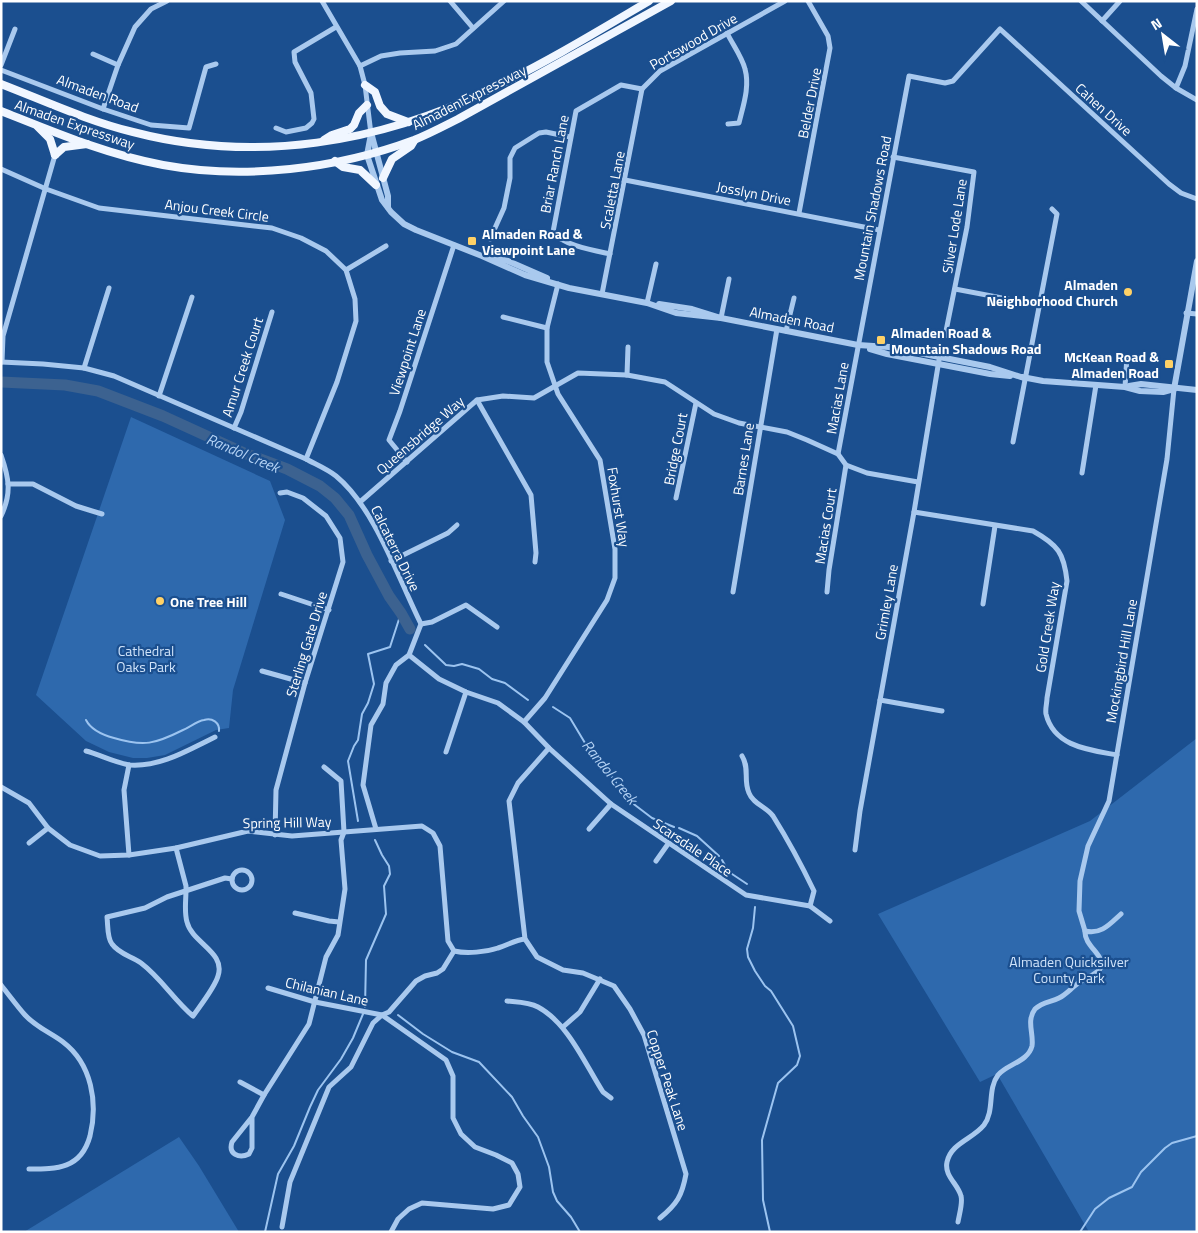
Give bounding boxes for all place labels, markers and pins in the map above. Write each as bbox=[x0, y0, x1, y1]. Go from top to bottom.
place label: Almaden Road & Viewpoint Lane bbox=[482, 223, 583, 260]
marker: Almaden Road & Viewpoint Lane bbox=[466, 235, 478, 247]
place label: Almaden Neighborhood Church bbox=[986, 274, 1118, 311]
marker: Almaden Neighborhood Church bbox=[1122, 286, 1134, 298]
place label: Almaden Road & Mountain Shadows Road bbox=[891, 322, 1042, 359]
marker: Almaden Road & Mountain Shadows Road bbox=[875, 334, 887, 346]
place label: McKean Road & Almaden Road bbox=[1064, 346, 1159, 383]
marker: McKean Road & Almaden Road bbox=[1163, 358, 1175, 370]
place label: One Tree Hill bbox=[170, 591, 247, 612]
marker: One Tree Hill bbox=[154, 595, 166, 607]

